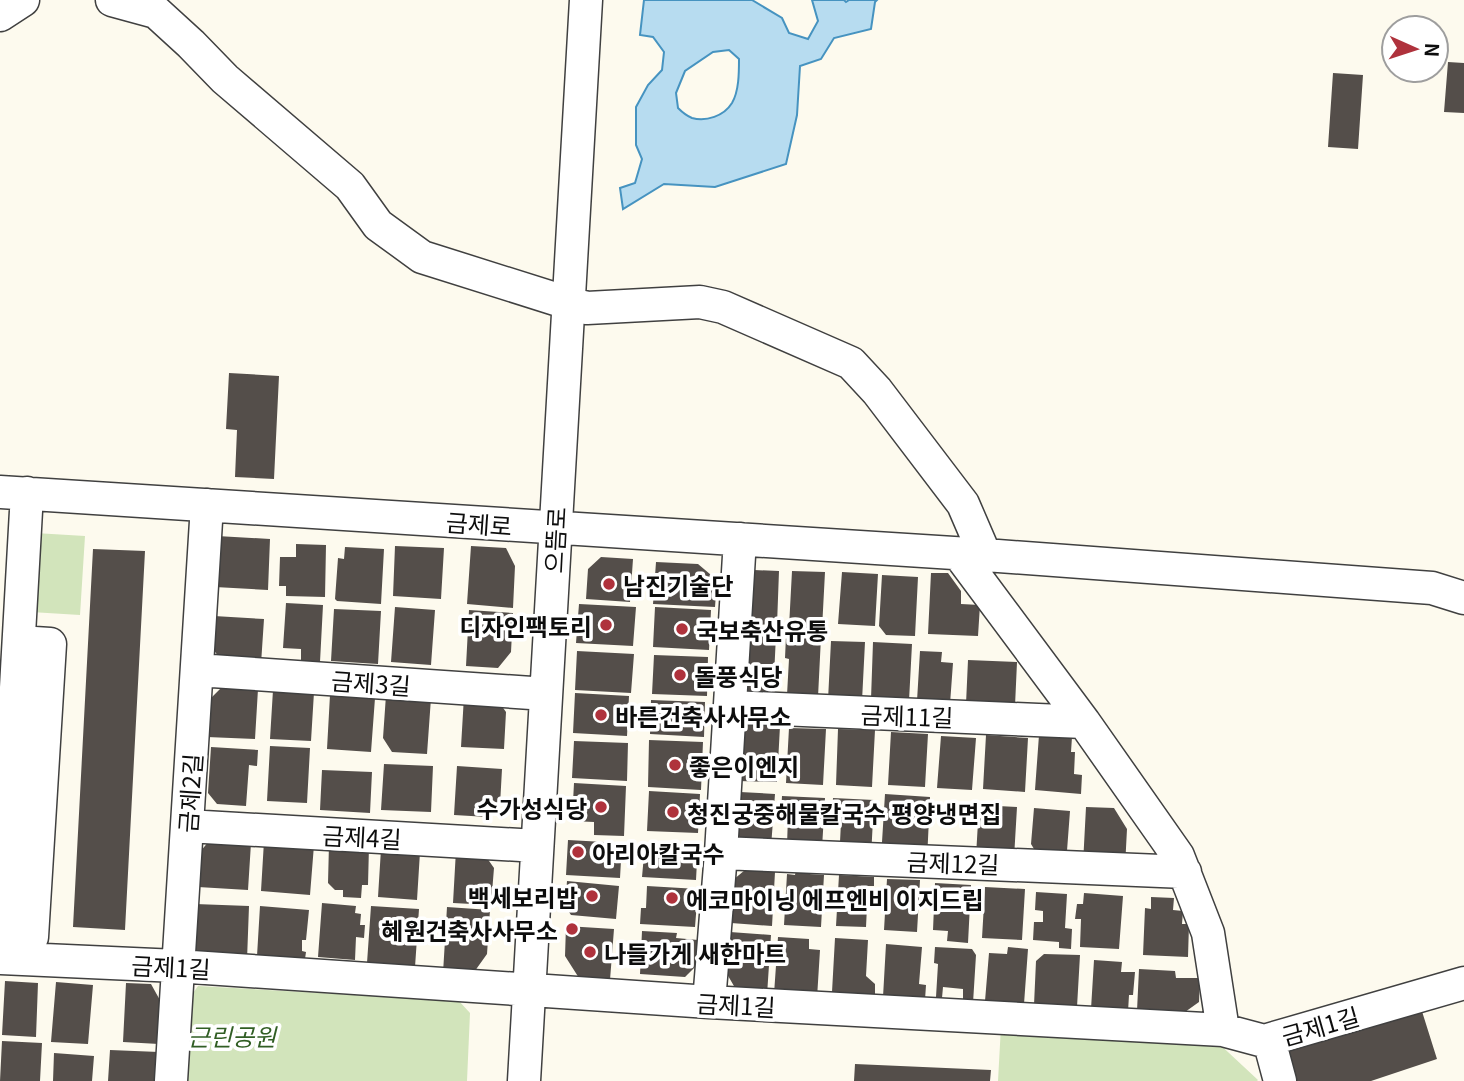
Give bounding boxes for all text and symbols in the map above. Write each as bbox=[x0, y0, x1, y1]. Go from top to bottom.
north arrow bbox=[1380, 14, 1450, 84]
text: N bbox=[1420, 42, 1447, 58]
street label: 금제로 bbox=[445, 503, 513, 543]
street label: 으뜸로 bbox=[535, 506, 573, 574]
place label: 남진기술단 bbox=[623, 567, 733, 602]
marker: 남진기술단 bbox=[601, 576, 617, 592]
place label: 디자인팩토리 bbox=[460, 608, 592, 643]
place label: 국보축산유통 bbox=[696, 612, 828, 647]
marker: 디자인팩토리 bbox=[598, 617, 614, 633]
marker: 국보축산유통 bbox=[674, 621, 690, 637]
place label: 돌풍식당 bbox=[694, 658, 782, 693]
street label: 금제3길 bbox=[330, 662, 412, 702]
marker: 돌풍식당 bbox=[672, 667, 688, 683]
street label: 금제11길 bbox=[860, 696, 954, 734]
place label: 바른건축사사무소 bbox=[615, 698, 792, 733]
marker: 바른건축사사무소 bbox=[593, 707, 609, 723]
place label: 좋은이엔지 bbox=[689, 748, 799, 783]
street label: 금제2길 bbox=[169, 752, 209, 834]
marker: 좋은이엔지 bbox=[667, 757, 683, 773]
place label: 수가성식당 bbox=[477, 790, 587, 825]
place label: 청진궁중해물칼국수 평양냉면집 bbox=[687, 795, 1002, 830]
marker: 수가성식당 bbox=[593, 799, 609, 815]
marker: 청진궁중해물칼국수 평양냉면집 bbox=[665, 804, 681, 820]
street label: 금제4길 bbox=[321, 816, 403, 856]
place label: 아리아칼국수 bbox=[592, 835, 724, 870]
street label: 금제12길 bbox=[906, 843, 1000, 881]
marker: 아리아칼국수 bbox=[570, 844, 586, 860]
place label: 백세보리밥 bbox=[468, 879, 578, 914]
place label: 에코마이닝 에프엔비 이지드립 bbox=[686, 881, 984, 916]
marker: 백세보리밥 bbox=[584, 888, 600, 904]
marker: 에코마이닝 에프엔비 이지드립 bbox=[664, 890, 680, 906]
place label: 혜원건축사사무소 bbox=[381, 912, 558, 947]
marker: 혜원건축사사무소 bbox=[564, 921, 580, 937]
place label: 나들가게 새한마트 bbox=[604, 935, 786, 970]
marker: 나들가게 새한마트 bbox=[582, 944, 598, 960]
street label: 금제1길 bbox=[130, 946, 212, 986]
street label: 금제1길 bbox=[695, 984, 777, 1024]
street label: 금제1길 bbox=[1277, 997, 1363, 1053]
park label: 근린공원 bbox=[188, 1018, 278, 1053]

